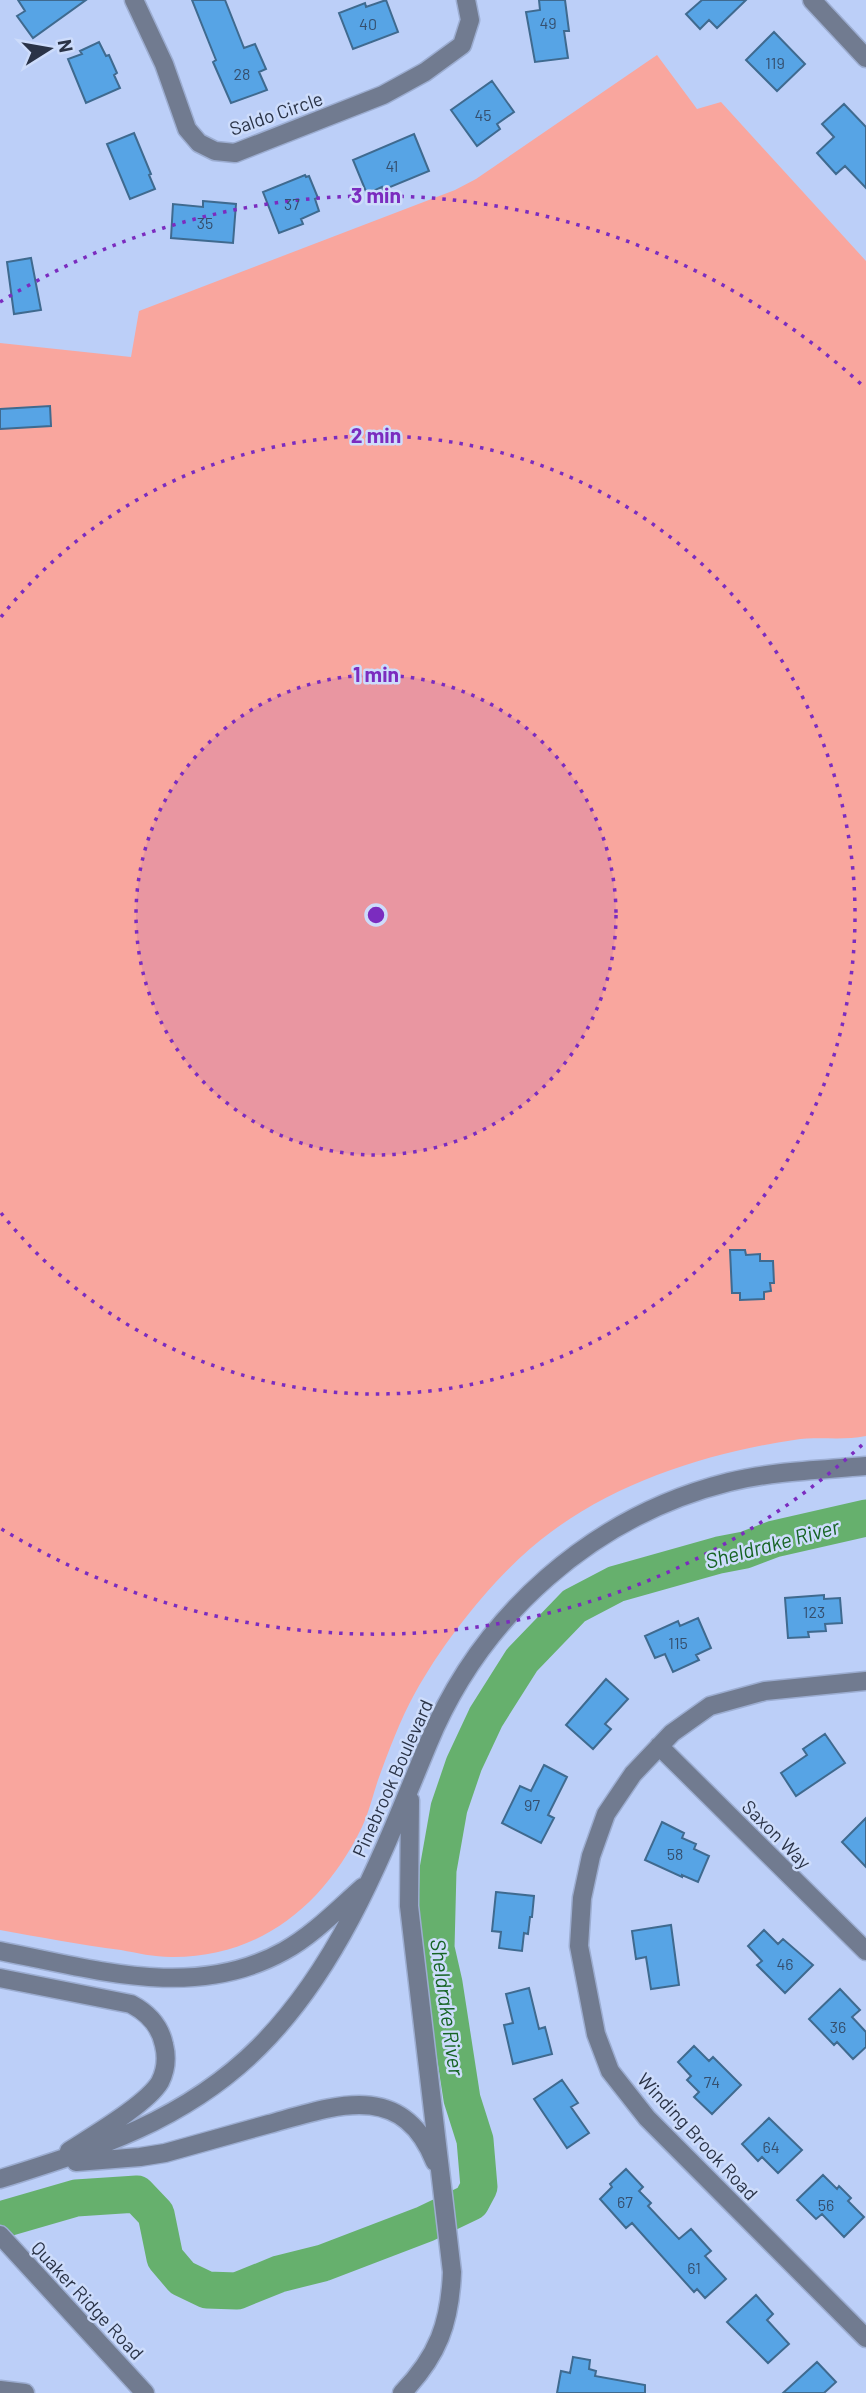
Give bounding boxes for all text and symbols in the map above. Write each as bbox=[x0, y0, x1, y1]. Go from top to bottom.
house number: 49 bbox=[539, 13, 557, 32]
north arrow bbox=[14, 14, 84, 84]
house number: 40 bbox=[359, 14, 377, 33]
text: N bbox=[54, 37, 79, 54]
house number: 119 bbox=[765, 53, 785, 72]
house number: 28 bbox=[234, 64, 250, 83]
street label: Saldo Circle bbox=[226, 86, 326, 140]
house number: 45 bbox=[474, 105, 492, 124]
house number: 41 bbox=[386, 156, 398, 175]
text: 3 min bbox=[351, 182, 401, 207]
house number: 37 bbox=[284, 194, 300, 213]
house number: 35 bbox=[197, 213, 213, 232]
text: 2 min bbox=[351, 422, 401, 447]
text: 1 min bbox=[353, 661, 399, 686]
centre of rings bbox=[364, 903, 388, 927]
water label: Sheldrake River bbox=[702, 1513, 842, 1573]
house number: 123 bbox=[803, 1602, 825, 1621]
house number: 115 bbox=[668, 1633, 688, 1652]
street label: Pinebrook Boulevard bbox=[347, 1696, 437, 1860]
house number: 97 bbox=[524, 1795, 540, 1814]
street label: Saxon Way bbox=[738, 1795, 816, 1873]
house number: 58 bbox=[667, 1844, 683, 1863]
water label: Sheldrake River bbox=[426, 1937, 470, 2077]
house number: 46 bbox=[776, 1954, 794, 1973]
house number: 36 bbox=[830, 2017, 846, 2036]
street label: Winding Brook Road bbox=[633, 2068, 763, 2204]
house number: 74 bbox=[704, 2072, 720, 2091]
house number: 64 bbox=[762, 2137, 780, 2156]
house number: 67 bbox=[617, 2192, 633, 2211]
house number: 56 bbox=[818, 2195, 834, 2214]
street label: Quaker Ridge Road bbox=[27, 2236, 149, 2364]
house number: 61 bbox=[687, 2258, 701, 2277]

